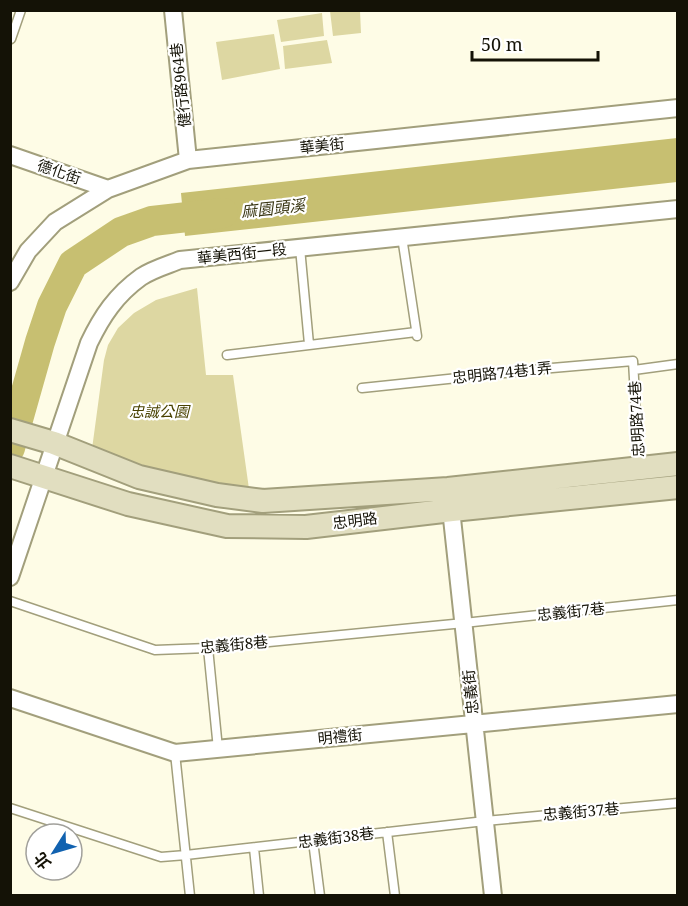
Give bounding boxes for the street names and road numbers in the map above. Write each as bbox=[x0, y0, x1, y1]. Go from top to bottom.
street label: 健行路964巷 bbox=[166, 42, 194, 128]
street label: 華美街 bbox=[298, 133, 345, 157]
street label: 德化街 bbox=[35, 154, 84, 188]
street label: 華美西街一段 bbox=[196, 238, 288, 268]
street label: 忠明路74巷1弄 bbox=[451, 357, 553, 387]
street label: 忠明路74巷 bbox=[624, 380, 648, 458]
street label: 忠明路 bbox=[331, 507, 378, 533]
street label: 忠義街7巷 bbox=[536, 597, 606, 625]
street label: 忠義街8巷 bbox=[199, 631, 269, 657]
street label: 忠義街 bbox=[458, 669, 482, 716]
street label: 明禮街 bbox=[316, 724, 363, 748]
street label: 忠義街37巷 bbox=[542, 798, 620, 824]
street label: 忠義街38巷 bbox=[297, 822, 375, 852]

